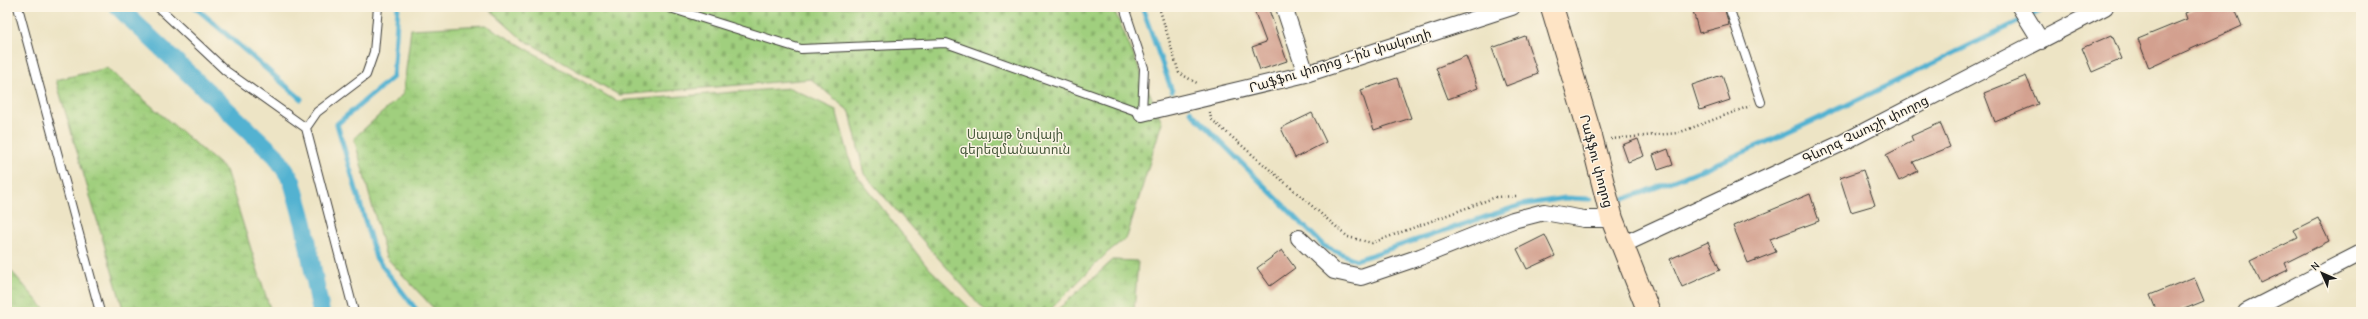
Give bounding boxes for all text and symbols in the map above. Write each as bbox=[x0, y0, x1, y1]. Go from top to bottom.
street label: Րաֆֆու փողոց 1-ին փակուղի bbox=[1247, 26, 1433, 95]
street label: Գևորգ Չաուշի փողոց bbox=[1800, 92, 1931, 166]
street label: Րաֆֆու փողոց bbox=[1577, 113, 1616, 209]
park label: Սայաթ Նովայի գերեզմանատուն bbox=[960, 127, 1070, 157]
north arrow bbox=[2302, 253, 2342, 293]
text: N bbox=[2308, 259, 2322, 273]

